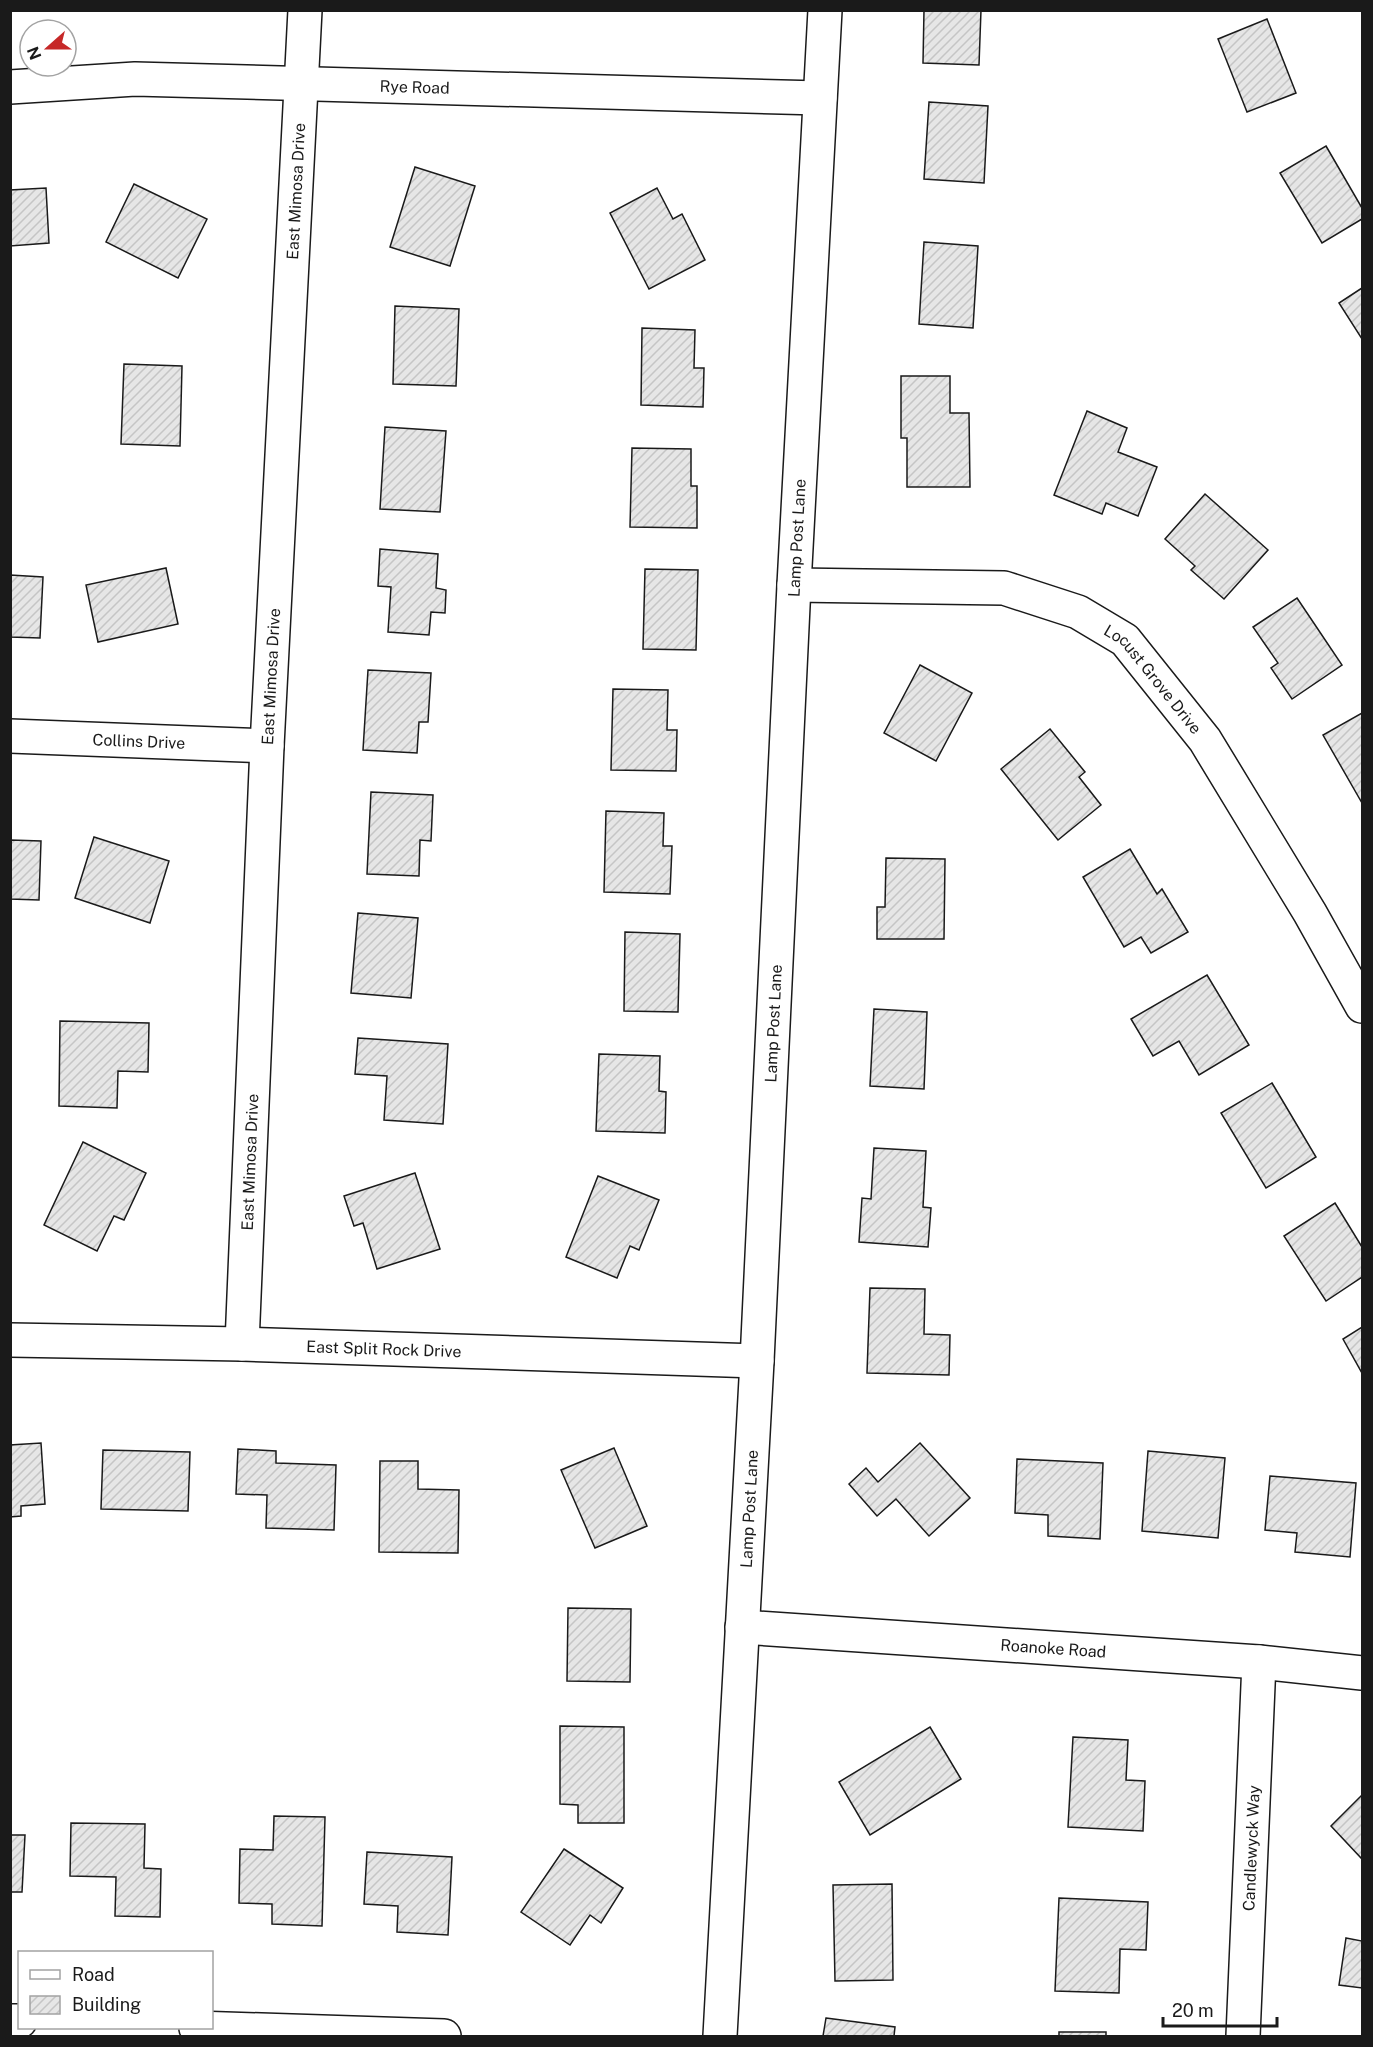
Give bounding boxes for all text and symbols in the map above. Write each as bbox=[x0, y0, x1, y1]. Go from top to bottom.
north arrow bbox=[18, 18, 78, 78]
text: N bbox=[23, 44, 46, 62]
street label: Rye Road bbox=[379, 77, 450, 98]
street label: East Mimosa Drive bbox=[283, 122, 309, 260]
street label: Lamp Post Lane bbox=[784, 478, 810, 597]
street label: East Mimosa Drive bbox=[258, 608, 284, 746]
street label: Locust Grove Drive bbox=[1101, 621, 1205, 738]
street label: Collins Drive bbox=[92, 730, 186, 753]
street label: Lamp Post Lane bbox=[761, 964, 786, 1083]
street label: East Mimosa Drive bbox=[238, 1093, 262, 1231]
street label: East Split Rock Drive bbox=[306, 1337, 462, 1361]
street label: Lamp Post Lane bbox=[737, 1449, 762, 1568]
street label: Roanoke Road bbox=[1000, 1636, 1107, 1662]
street label: Candlewyck Way bbox=[1239, 1784, 1264, 1912]
legend bbox=[18, 1951, 213, 2029]
text: Road bbox=[72, 1964, 115, 1985]
scale bar bbox=[1163, 1990, 1277, 2028]
text: Building bbox=[72, 1994, 141, 2015]
text: 20 m bbox=[1172, 2000, 1214, 2021]

